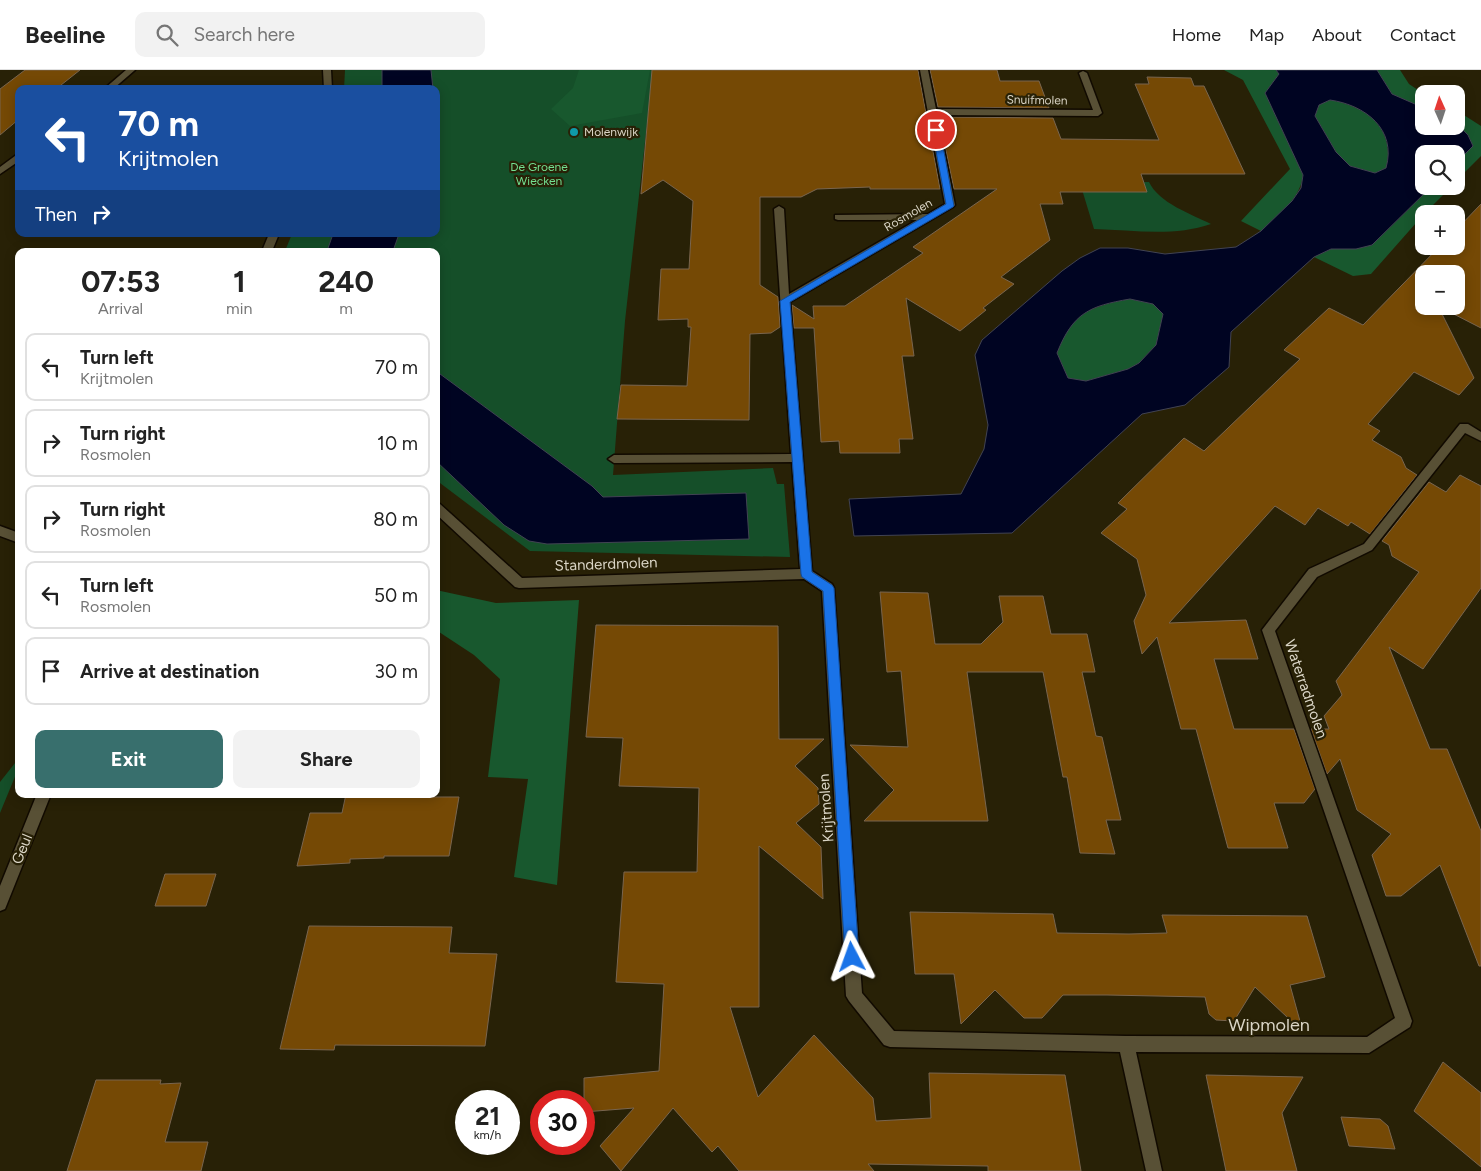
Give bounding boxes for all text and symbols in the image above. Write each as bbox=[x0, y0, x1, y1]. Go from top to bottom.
search box bbox=[135, 12, 485, 57]
text: Beeline bbox=[25, 20, 105, 49]
icon: search bbox=[153, 21, 181, 49]
text: Search here bbox=[193, 23, 295, 46]
text: Home bbox=[1172, 24, 1221, 46]
text: Map bbox=[1249, 24, 1284, 46]
text: About bbox=[1312, 24, 1362, 46]
text: Contact bbox=[1390, 24, 1456, 46]
north arrow bbox=[1415, 85, 1465, 135]
map controls bbox=[1415, 85, 1465, 315]
street label: Snuifmolen bbox=[1006, 92, 1068, 108]
text: 70 m bbox=[118, 103, 199, 145]
icon: left bbox=[35, 105, 100, 170]
pin bbox=[915, 109, 957, 151]
icon: arrive bbox=[922, 116, 950, 144]
place label: Molenwijk bbox=[584, 125, 638, 139]
marker: Molenwijk bbox=[568, 126, 580, 138]
text: Krijtmolen bbox=[118, 145, 219, 172]
button: search bbox=[1415, 145, 1465, 195]
park label: De Groene Wiecken bbox=[510, 160, 568, 188]
street label: Rosmolen bbox=[881, 196, 935, 234]
icon: right bbox=[87, 200, 115, 228]
text: Then bbox=[35, 203, 77, 226]
button: + bbox=[1415, 205, 1465, 255]
text: 07:53 bbox=[81, 263, 160, 300]
text: 1 bbox=[233, 263, 246, 300]
text: 240 bbox=[318, 263, 374, 300]
button: − bbox=[1415, 265, 1465, 315]
text: Arrival bbox=[98, 299, 143, 318]
text: min bbox=[226, 299, 252, 318]
text: m bbox=[339, 299, 353, 318]
text: Turn left bbox=[80, 346, 154, 369]
icon: left bbox=[37, 353, 65, 381]
text: 70 m bbox=[375, 356, 418, 379]
text: Krijtmolen bbox=[80, 369, 153, 388]
text: Turn right bbox=[80, 422, 166, 445]
icon: right bbox=[37, 429, 65, 457]
text: 10 m bbox=[377, 432, 418, 455]
text: Rosmolen bbox=[80, 445, 151, 464]
text: Turn right bbox=[80, 498, 166, 521]
icon: right bbox=[37, 505, 65, 533]
text: 80 m bbox=[373, 508, 418, 531]
text: Rosmolen bbox=[80, 521, 151, 540]
street label: Standerdmolen bbox=[554, 553, 658, 575]
text: Turn left bbox=[80, 574, 154, 597]
icon: left bbox=[37, 581, 65, 609]
text: 50 m bbox=[374, 584, 418, 607]
text: Rosmolen bbox=[80, 597, 151, 616]
street label: Waterradmolen bbox=[1281, 637, 1331, 741]
icon: arrive bbox=[37, 657, 65, 685]
text: Arrive at destination bbox=[80, 660, 259, 683]
text: 30 m bbox=[375, 660, 418, 683]
button: Exit bbox=[35, 730, 223, 788]
button: Share bbox=[233, 730, 420, 788]
street label: Krijtmolen bbox=[815, 773, 837, 843]
street label: Geul bbox=[8, 831, 36, 867]
position arrow bbox=[825, 930, 877, 982]
street label: Wipmolen bbox=[1228, 1014, 1310, 1036]
speed limit sign: 30 bbox=[530, 1090, 595, 1155]
text: 21 bbox=[475, 1101, 500, 1131]
text: km/h bbox=[474, 1128, 501, 1142]

